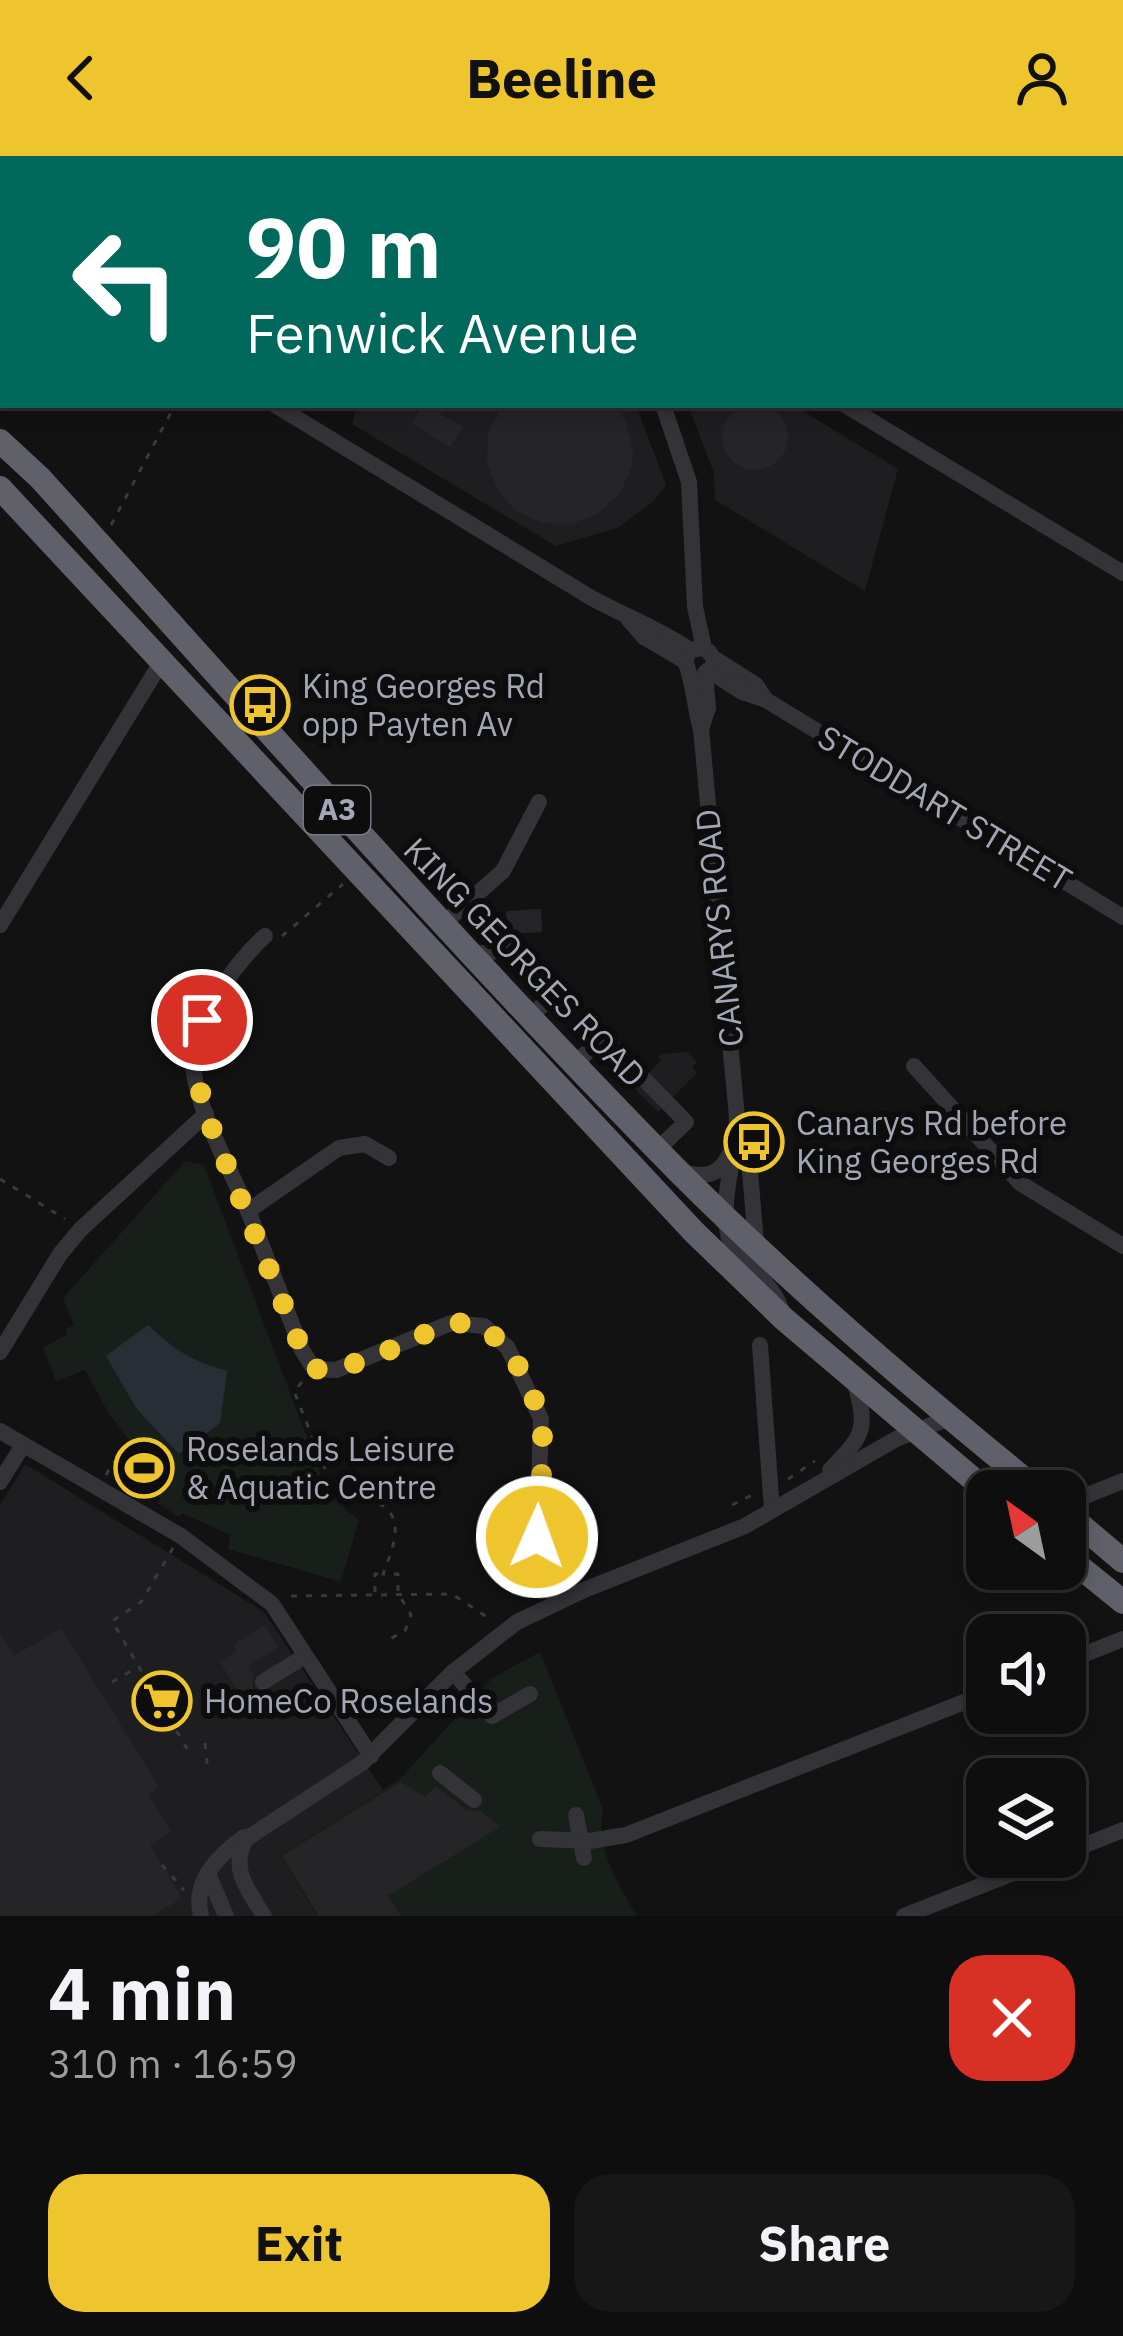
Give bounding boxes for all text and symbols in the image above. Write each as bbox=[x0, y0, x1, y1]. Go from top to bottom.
text: Beeline bbox=[466, 43, 657, 113]
icon: back bbox=[48, 45, 114, 111]
icon: person bbox=[1009, 45, 1075, 111]
text: 90 m bbox=[246, 192, 442, 301]
icon: left bbox=[48, 204, 204, 360]
text: Fenwick Avenue bbox=[246, 298, 639, 368]
place label: King Georges Rd opp Payten Av bbox=[302, 664, 545, 745]
bus stop icon: King Georges Rd opp Payten Av bbox=[229, 674, 291, 736]
street label: STODDART STREET bbox=[811, 715, 1080, 900]
road number: A3 bbox=[304, 786, 370, 834]
street label: CANARYS ROAD bbox=[685, 807, 752, 1049]
street label: KING GEORGES ROAD bbox=[395, 828, 656, 1095]
pin bbox=[151, 969, 253, 1071]
icon: arrive bbox=[169, 987, 235, 1053]
place label: Canarys Rd before King Georges Rd bbox=[796, 1101, 1067, 1182]
bus stop icon: Canarys Rd before King Georges Rd bbox=[723, 1111, 785, 1173]
place label: Roselands Leisure & Aquatic Centre bbox=[186, 1427, 455, 1508]
sports icon: Roselands Leisure & Aquatic Centre bbox=[113, 1437, 175, 1499]
north arrow bbox=[966, 1470, 1086, 1590]
map controls bbox=[966, 1470, 1086, 1878]
position arrow bbox=[474, 1474, 600, 1600]
button: sound bbox=[966, 1614, 1086, 1734]
supermarket icon: HomeCo Roselands bbox=[131, 1670, 193, 1732]
place label: HomeCo Roselands bbox=[204, 1679, 493, 1722]
button: layers bbox=[966, 1758, 1086, 1878]
text: 4 min bbox=[48, 1946, 236, 2040]
button: close bbox=[949, 1955, 1075, 2081]
text: 310 m · 16:59 bbox=[48, 2038, 298, 2089]
button: Exit bbox=[48, 2174, 550, 2312]
button: Share bbox=[574, 2174, 1075, 2312]

